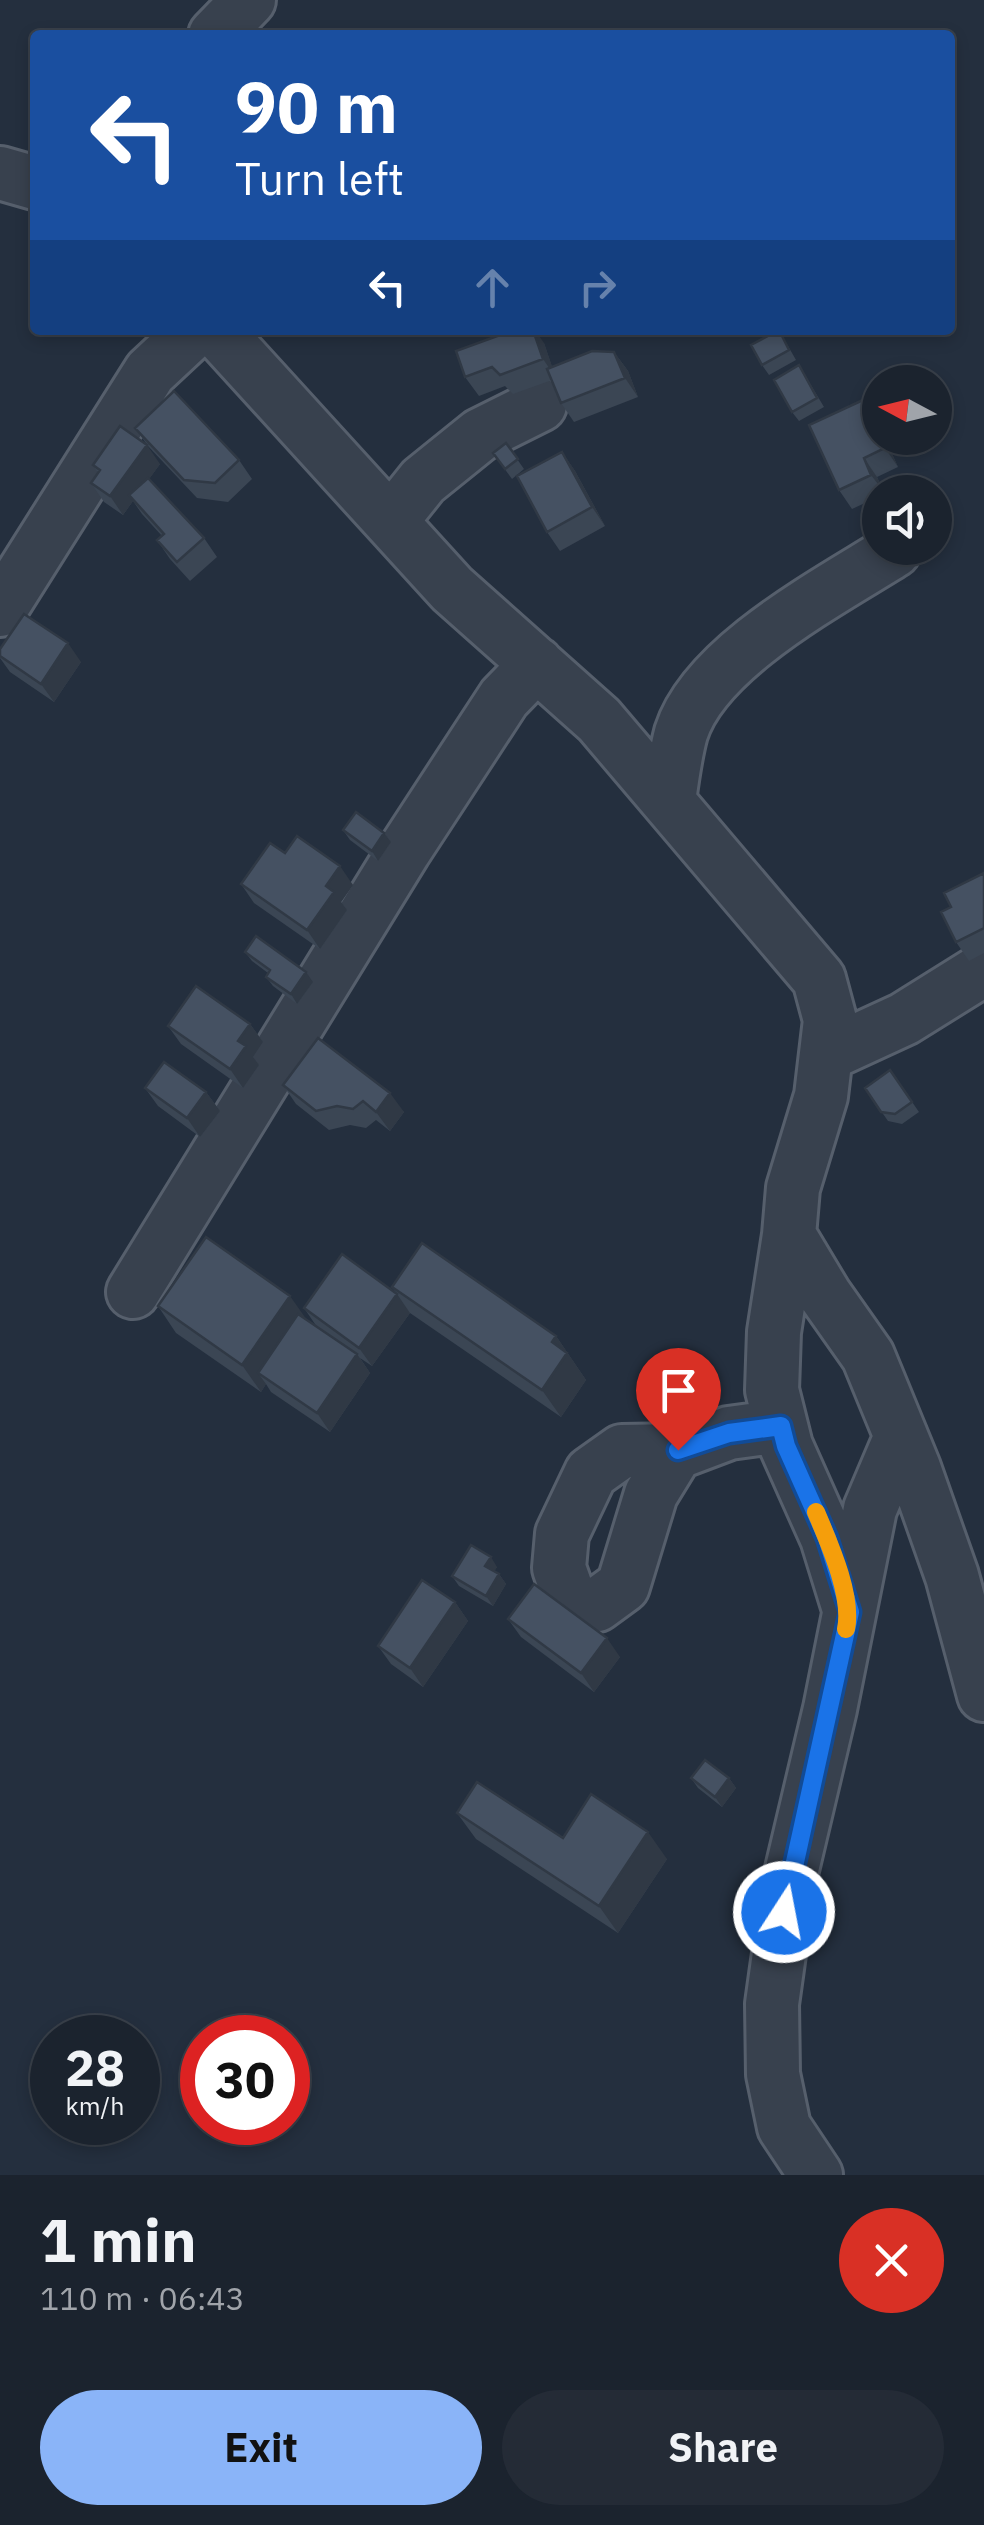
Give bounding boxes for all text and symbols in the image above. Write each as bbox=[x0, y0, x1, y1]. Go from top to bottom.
text: 90 m bbox=[235, 61, 398, 152]
icon: left bbox=[70, 70, 200, 200]
text: Turn left bbox=[235, 149, 404, 207]
icon: left bbox=[360, 260, 415, 315]
icon: ahead bbox=[465, 260, 520, 315]
icon: right bbox=[570, 260, 625, 315]
north arrow bbox=[862, 365, 952, 455]
map controls bbox=[862, 365, 952, 565]
button: sound bbox=[862, 475, 952, 565]
pin bbox=[636, 1348, 721, 1451]
icon: arrive bbox=[651, 1363, 706, 1418]
position arrow bbox=[732, 1860, 836, 1964]
speed limit sign: 30 bbox=[180, 2015, 310, 2145]
text: 28 bbox=[65, 2035, 125, 2100]
text: km/h bbox=[66, 2089, 124, 2122]
text: 1 min bbox=[40, 2200, 197, 2279]
button: close bbox=[839, 2208, 944, 2313]
text: 110 m · 06:43 bbox=[40, 2277, 245, 2319]
button: Exit bbox=[40, 2390, 482, 2505]
button: Share bbox=[502, 2390, 944, 2505]

